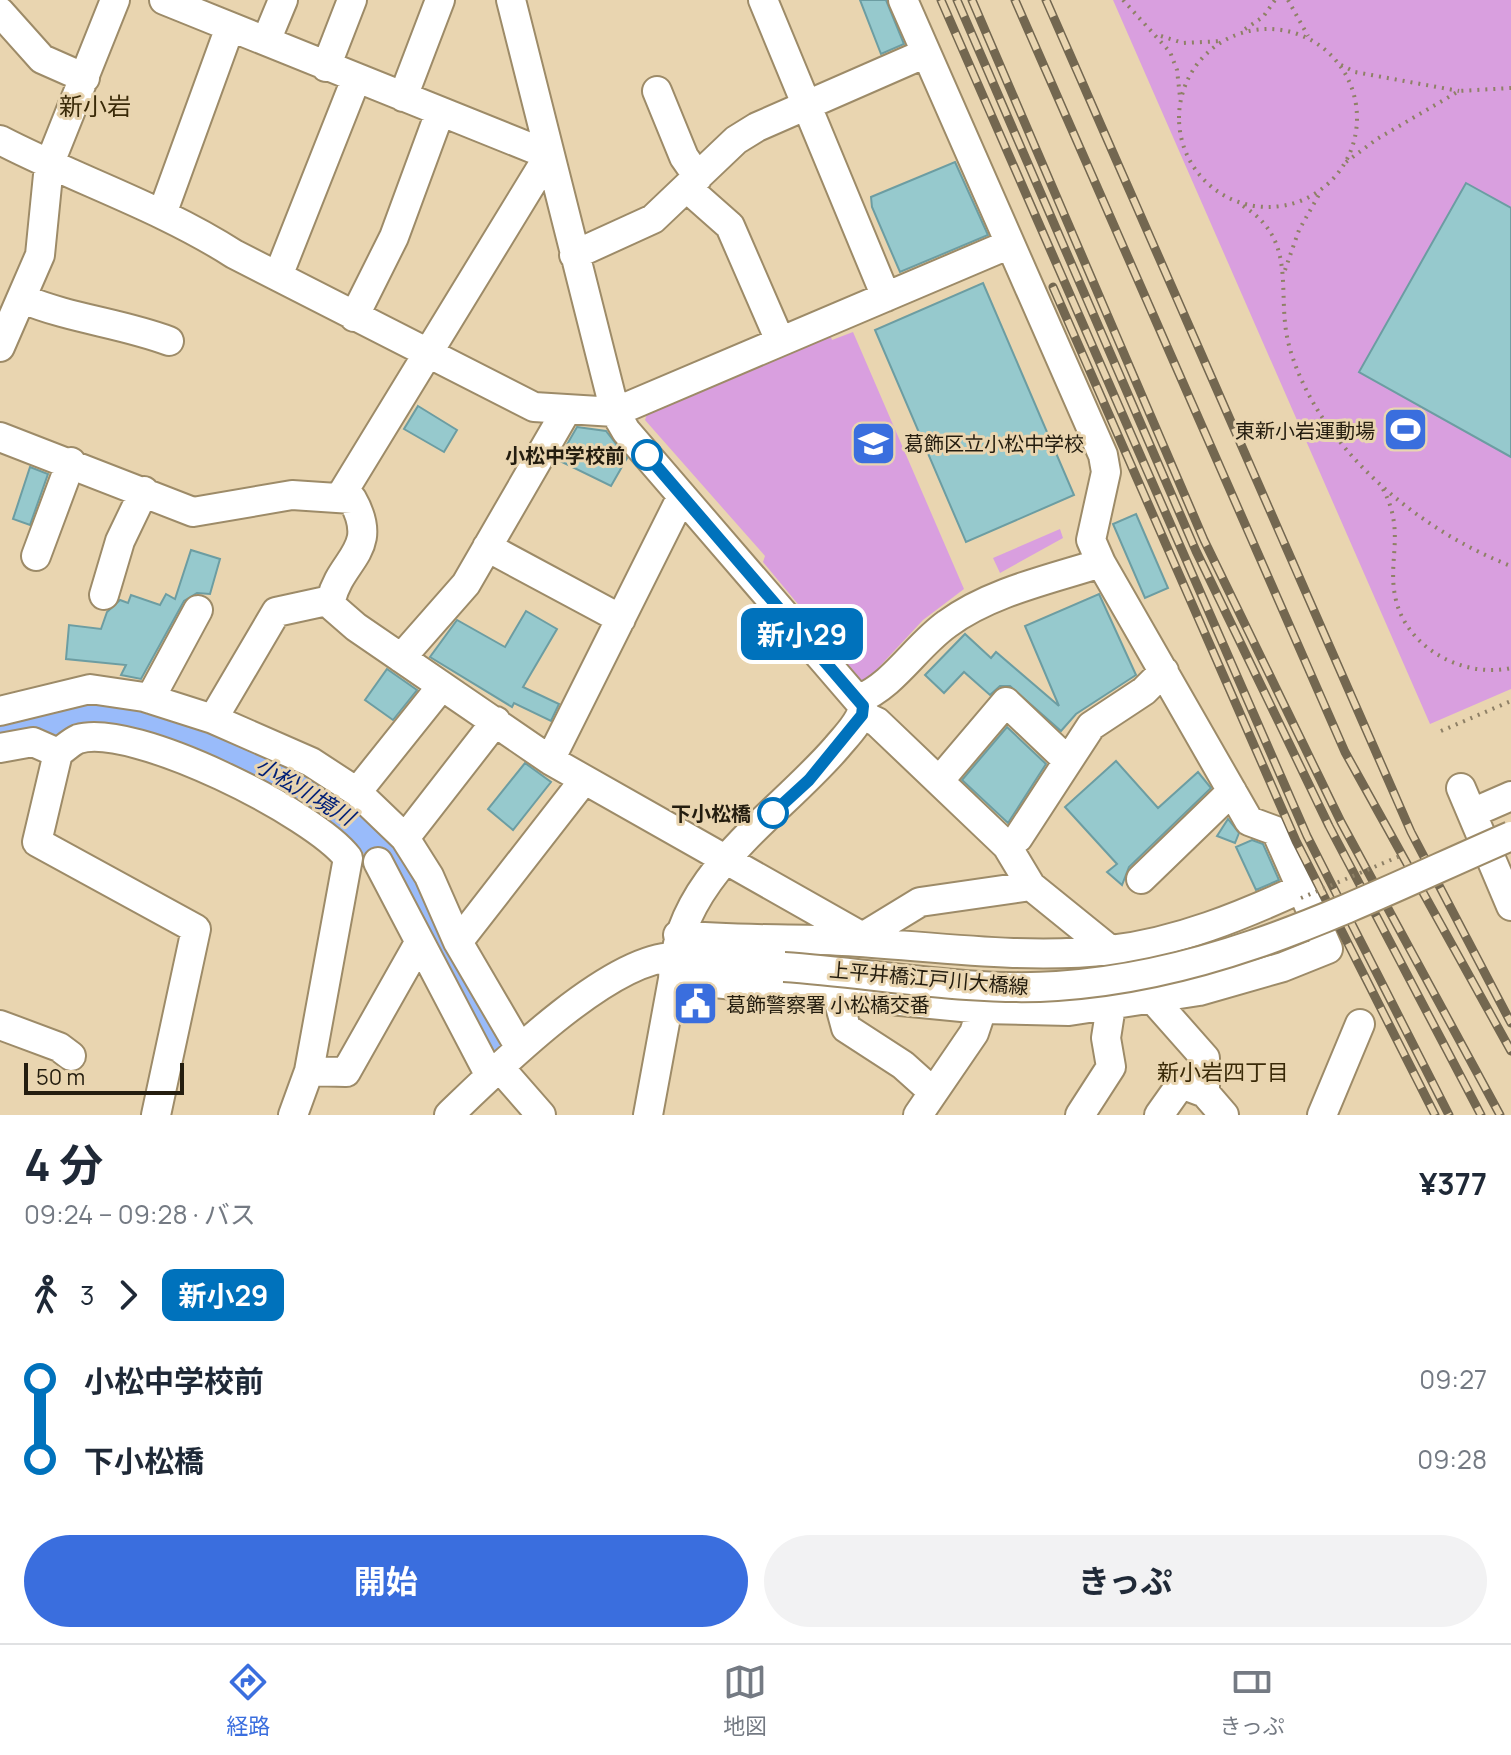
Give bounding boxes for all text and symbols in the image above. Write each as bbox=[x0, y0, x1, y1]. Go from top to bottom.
district label: 新小岩 bbox=[59, 89, 131, 122]
sports icon: 東新小岩運動場 bbox=[1382, 406, 1430, 454]
place label: 東新小岩運動場 bbox=[1235, 417, 1375, 444]
school or university icon: 葛飾区立小松中学校 bbox=[849, 419, 897, 467]
place label: 葛飾区立小松中学校 bbox=[904, 430, 1084, 457]
marker: 小松中学校前 bbox=[632, 440, 662, 470]
place label: 小松中学校前 bbox=[505, 442, 625, 469]
line badge: 新小29 bbox=[746, 608, 858, 660]
text: 新小29 bbox=[757, 615, 847, 653]
water label: 小松川境川 bbox=[250, 750, 362, 833]
marker: 下小松橋 bbox=[758, 798, 788, 828]
place label: 下小松橋 bbox=[671, 800, 751, 827]
street label: 上平井橋江戸川大橋線 bbox=[828, 956, 1030, 1000]
public building icon: 葛飾警察署 小松橋交番 bbox=[671, 980, 719, 1028]
place label: 葛飾警察署 小松橋交番 bbox=[726, 991, 930, 1018]
district label: 新小岩四丁目 bbox=[1157, 1057, 1289, 1087]
scale bar bbox=[24, 1059, 184, 1095]
text: 50 m bbox=[36, 1062, 85, 1092]
text: 4 分 bbox=[24, 1134, 104, 1194]
text: ¥377 bbox=[1419, 1163, 1487, 1204]
text: 09:24 – 09:28 · バス bbox=[24, 1196, 256, 1232]
icon: walk bbox=[24, 1273, 68, 1317]
icon: forward bbox=[106, 1273, 150, 1317]
text: 新小29 bbox=[178, 1276, 268, 1314]
text: 3 bbox=[80, 1277, 94, 1313]
text: 小松中学校前 bbox=[84, 1360, 264, 1401]
text: 09:27 bbox=[1419, 1361, 1487, 1397]
text: 下小松橋 bbox=[84, 1440, 204, 1481]
text: 09:28 bbox=[1417, 1441, 1487, 1477]
button: 開始 bbox=[24, 1535, 748, 1627]
button: きっぷ bbox=[764, 1535, 1487, 1627]
tab: 経路 bbox=[226, 1660, 270, 1741]
tab: 地図 bbox=[723, 1660, 767, 1741]
tab: きっぷ bbox=[1220, 1660, 1285, 1741]

